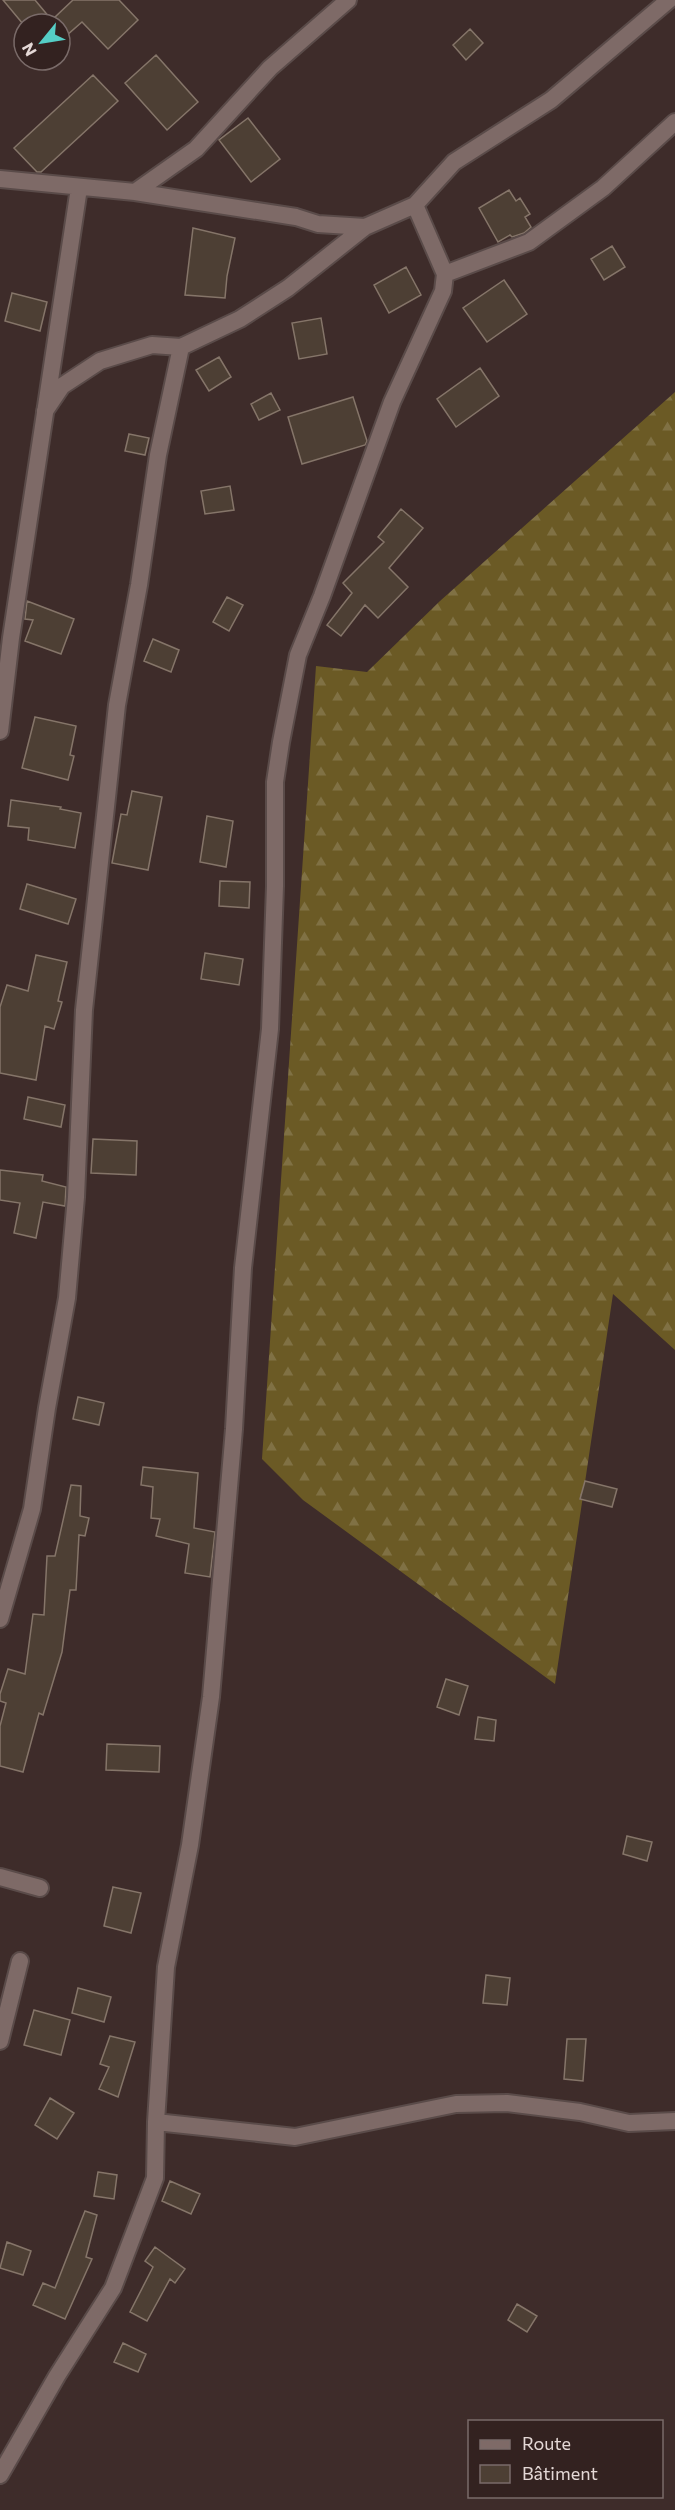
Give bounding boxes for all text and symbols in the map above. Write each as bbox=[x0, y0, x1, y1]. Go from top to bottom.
north arrow bbox=[12, 12, 72, 72]
text: N bbox=[17, 40, 40, 60]
legend bbox=[468, 2420, 663, 2498]
text: Route bbox=[522, 2432, 571, 2454]
text: Bâtiment bbox=[522, 2462, 598, 2484]

